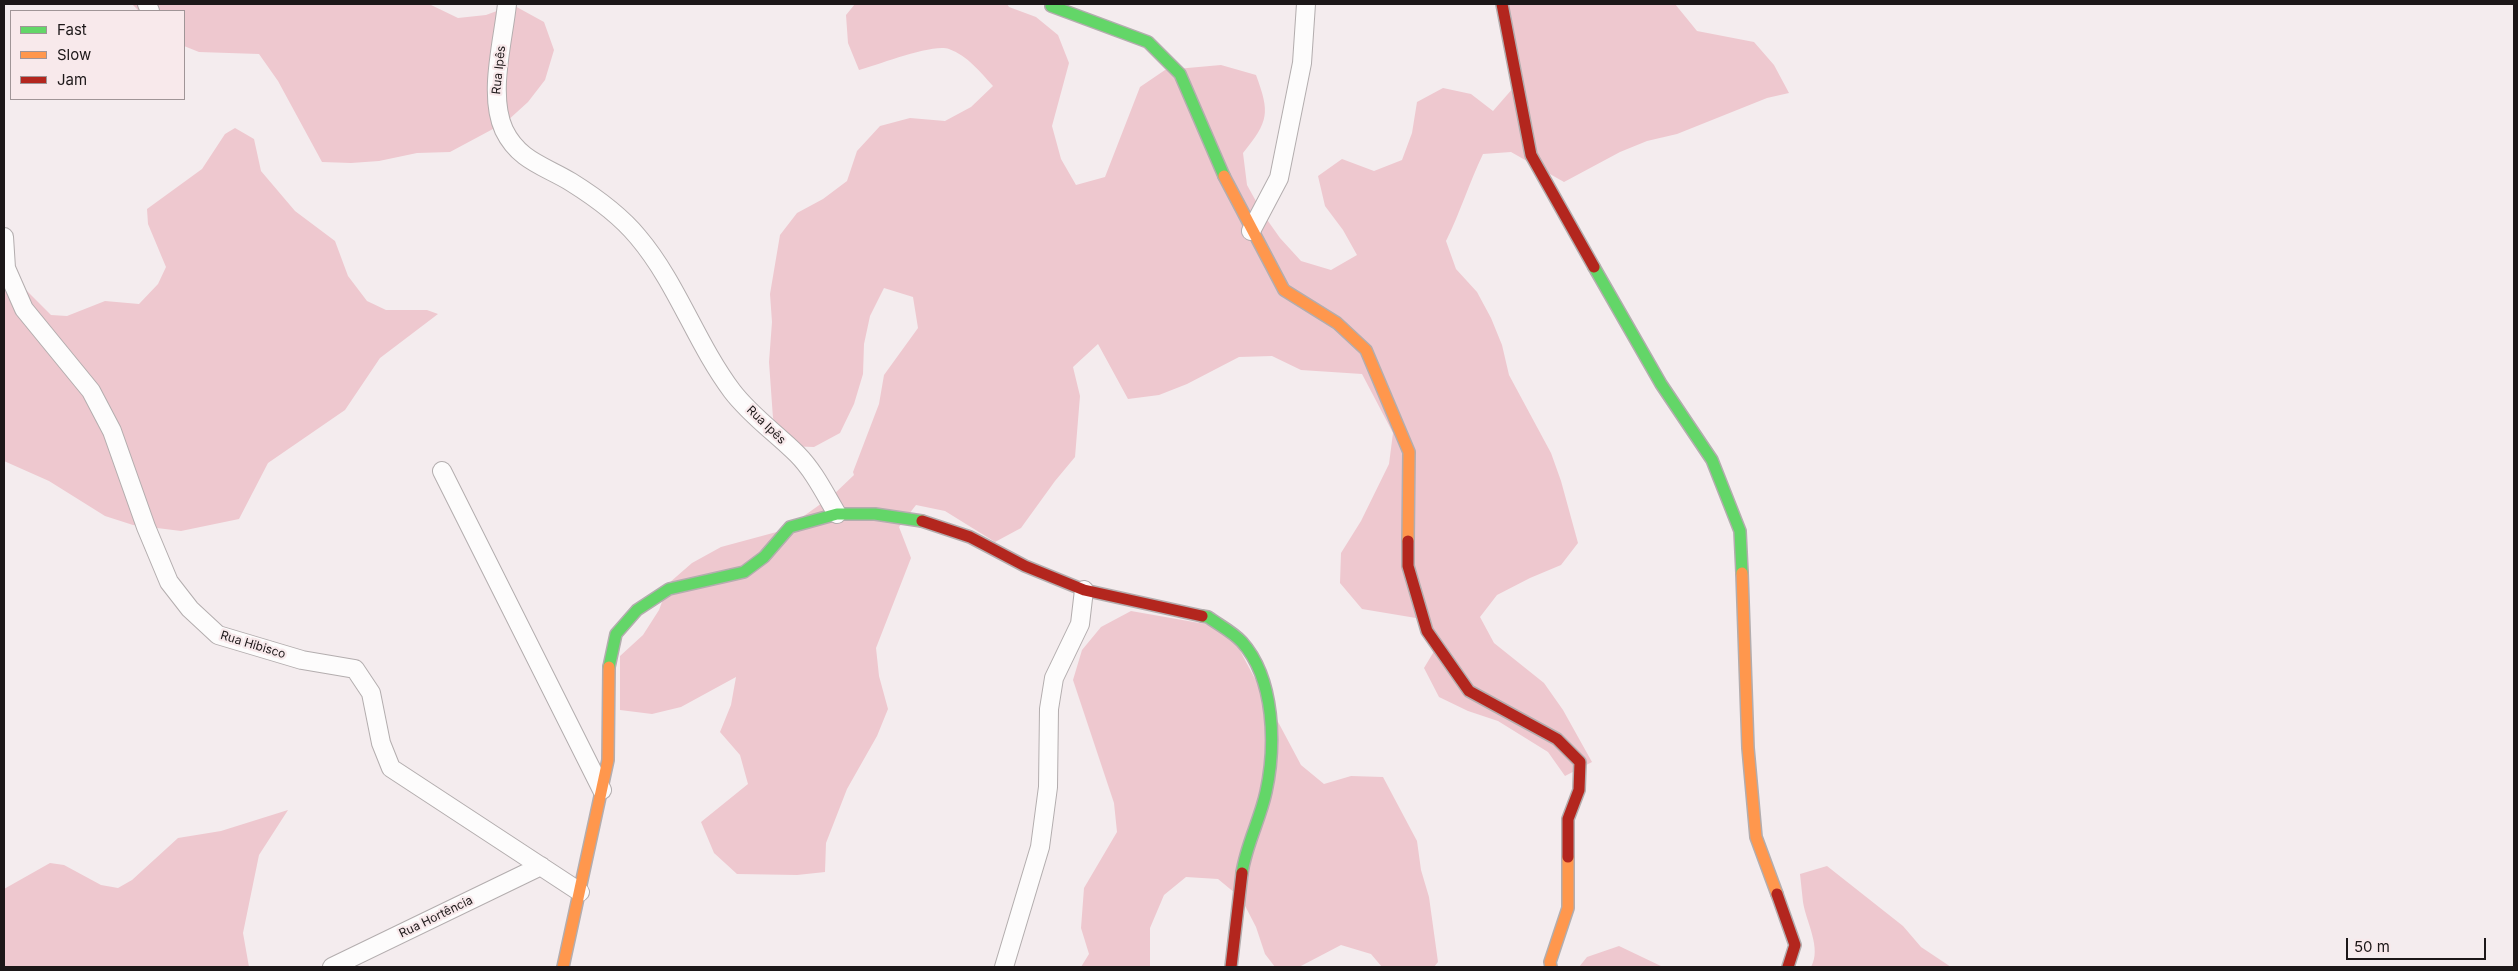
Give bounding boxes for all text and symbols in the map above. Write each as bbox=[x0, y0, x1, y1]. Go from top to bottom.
legend bbox=[10, 10, 185, 100]
text: Fast bbox=[57, 20, 87, 39]
text: Slow bbox=[57, 45, 91, 64]
street label: Rua Ipês bbox=[489, 45, 509, 95]
text: Jam bbox=[57, 70, 87, 89]
street label: Rua Ipês bbox=[743, 403, 789, 447]
street label: Rua Hibisco bbox=[219, 628, 287, 662]
street label: Rua Hortência bbox=[397, 893, 475, 941]
scale bar bbox=[2348, 928, 2488, 960]
text: 50 m bbox=[2354, 937, 2390, 956]

